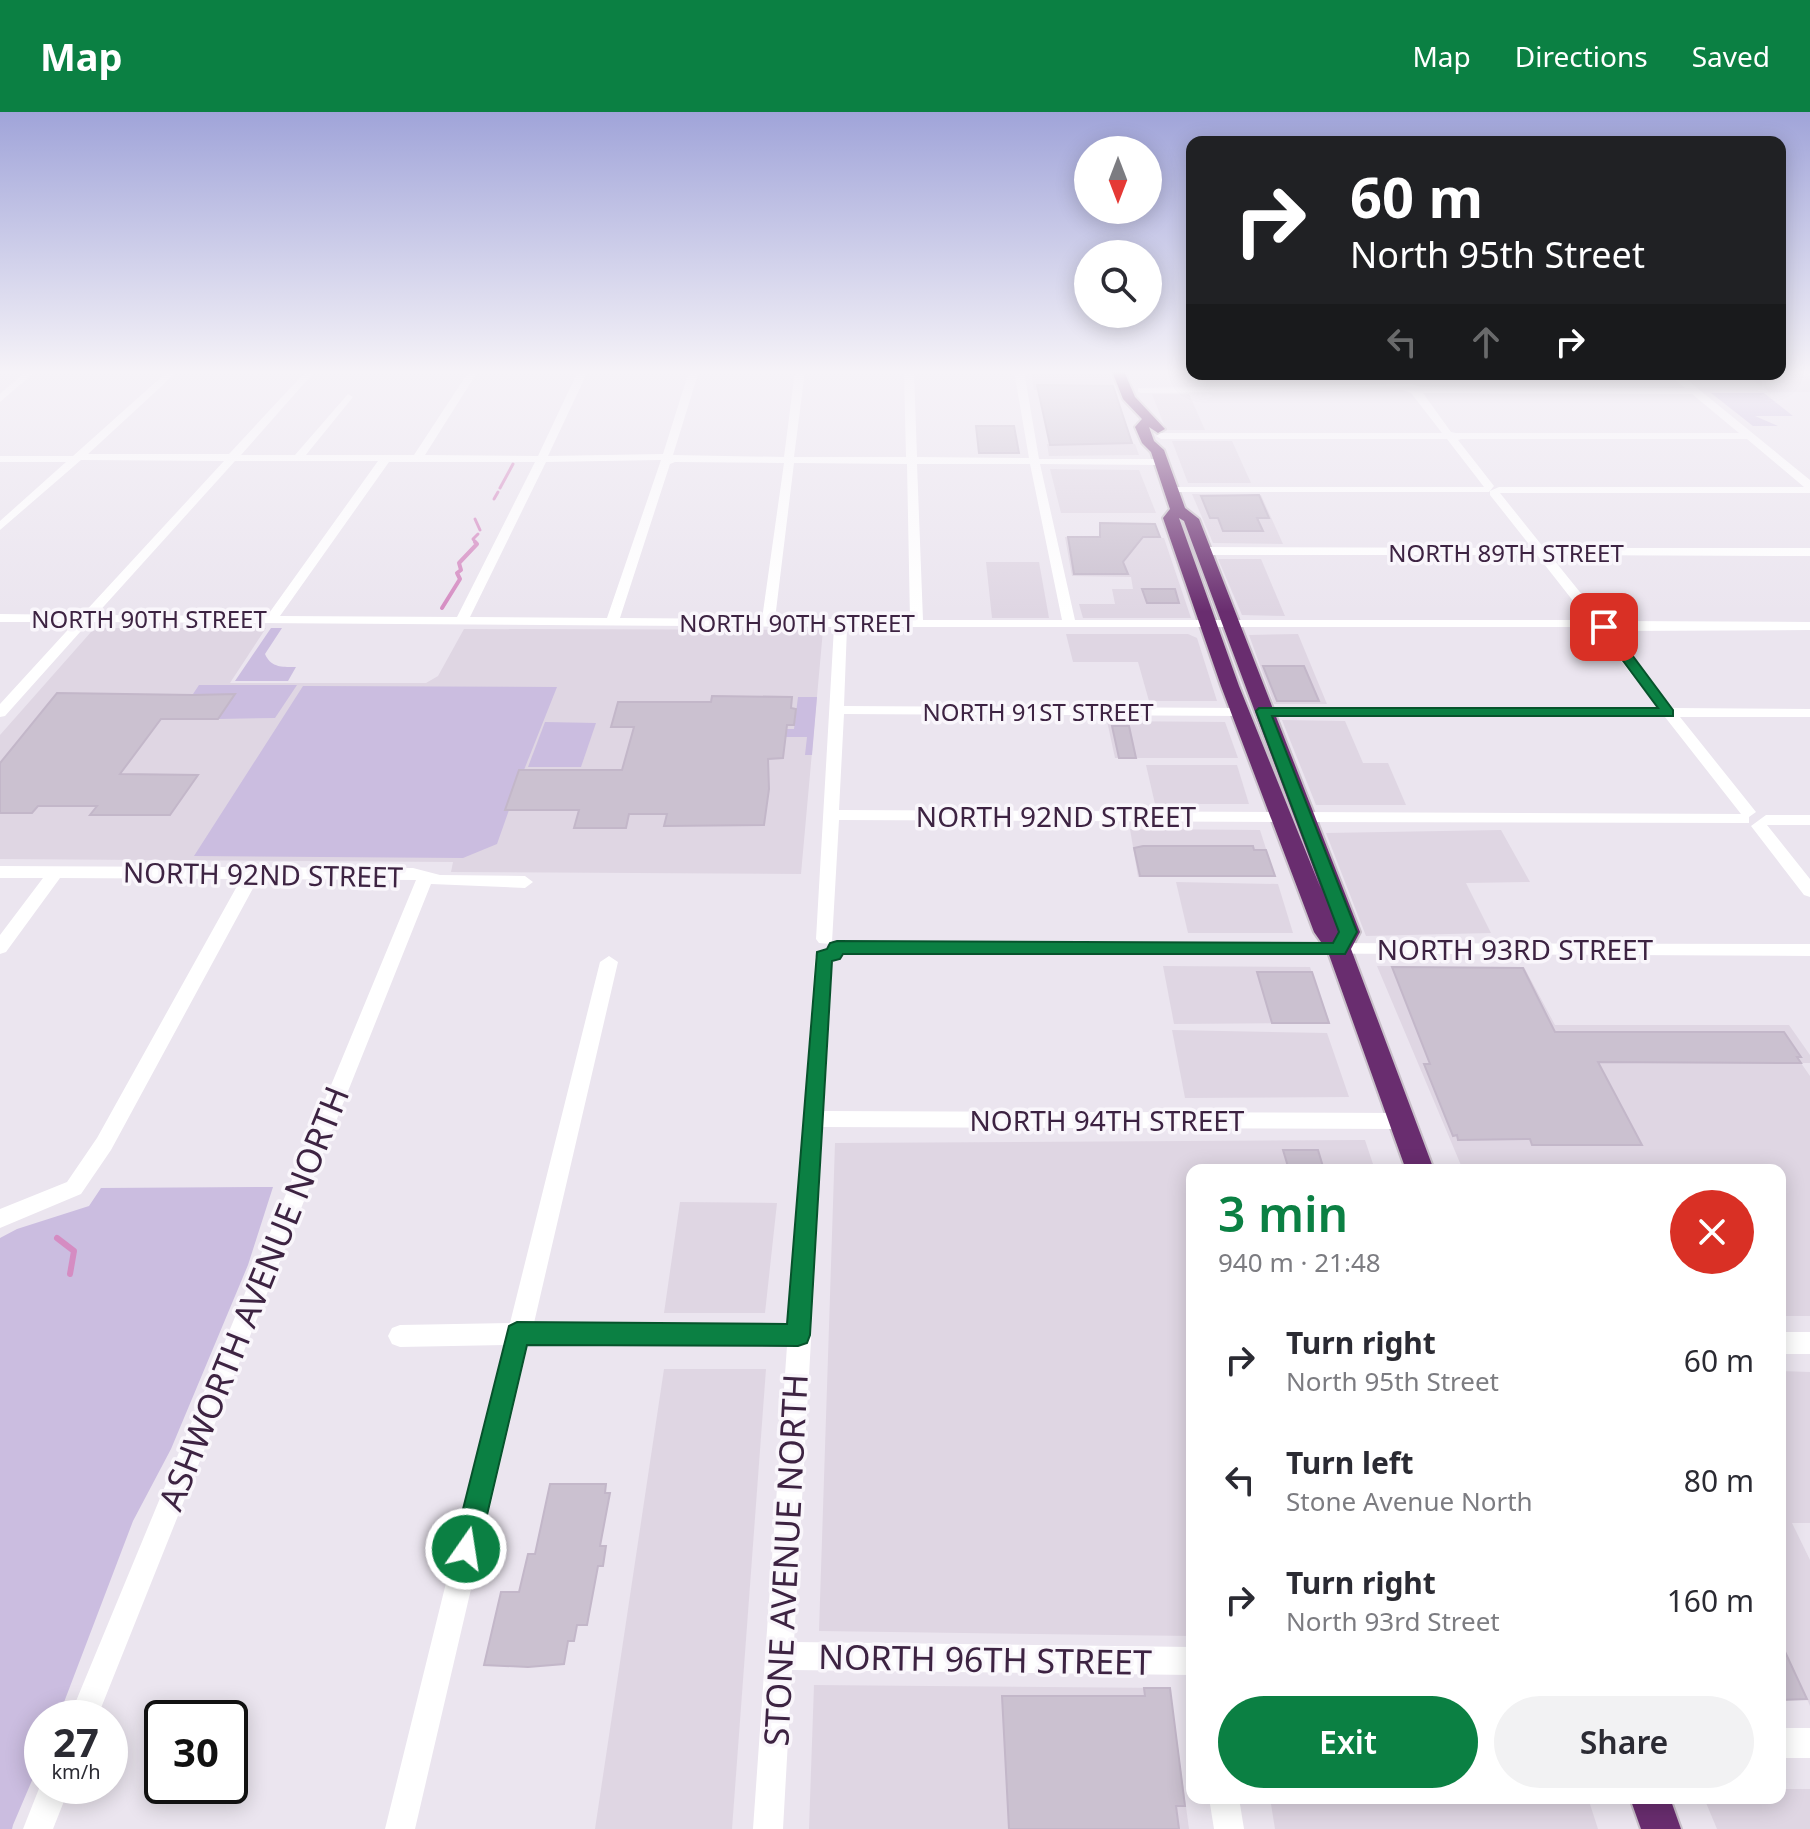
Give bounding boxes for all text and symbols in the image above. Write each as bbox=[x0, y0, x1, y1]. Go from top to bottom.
text: Map bbox=[40, 30, 123, 82]
text: Map bbox=[1412, 37, 1471, 75]
text: Directions bbox=[1515, 37, 1648, 75]
text: Saved bbox=[1692, 37, 1770, 75]
north arrow bbox=[1074, 136, 1162, 224]
map controls bbox=[1074, 136, 1162, 328]
text: 60 m bbox=[1350, 158, 1483, 234]
icon: right bbox=[1218, 168, 1322, 272]
text: North 95th Street bbox=[1350, 230, 1645, 279]
button: search bbox=[1074, 240, 1162, 328]
icon: left bbox=[1380, 320, 1424, 364]
icon: ahead bbox=[1464, 320, 1508, 364]
icon: right bbox=[1548, 320, 1592, 364]
street label: NORTH 89TH STREET bbox=[1388, 536, 1624, 569]
pin bbox=[1570, 593, 1638, 661]
street label: NORTH 90TH STREET bbox=[31, 602, 267, 635]
icon: arrive bbox=[1582, 605, 1626, 649]
street label: NORTH 90TH STREET bbox=[679, 606, 915, 639]
street label: NORTH 91ST STREET bbox=[923, 695, 1154, 728]
street label: NORTH 92ND STREET bbox=[916, 797, 1197, 835]
street label: NORTH 92ND STREET bbox=[123, 853, 404, 895]
street label: NORTH 93RD STREET bbox=[1377, 930, 1654, 968]
street label: ASHWORTH AVENUE NORTH bbox=[147, 1079, 359, 1517]
street label: NORTH 94TH STREET bbox=[970, 1101, 1245, 1139]
text: 3 min bbox=[1218, 1181, 1348, 1246]
button: close bbox=[1670, 1190, 1754, 1274]
text: 940 m · 21:48 bbox=[1218, 1244, 1381, 1280]
text: Turn right bbox=[1286, 1322, 1436, 1363]
icon: right bbox=[1218, 1338, 1262, 1382]
text: 60 m bbox=[1684, 1340, 1754, 1381]
text: North 95th Street bbox=[1286, 1363, 1499, 1399]
street label: STONE AVENUE NORTH bbox=[752, 1373, 818, 1747]
text: Turn left bbox=[1286, 1442, 1414, 1483]
icon: left bbox=[1218, 1458, 1262, 1502]
text: 80 m bbox=[1684, 1460, 1754, 1501]
text: Stone Avenue North bbox=[1286, 1483, 1533, 1519]
position arrow bbox=[424, 1507, 508, 1591]
text: Turn right bbox=[1286, 1562, 1436, 1603]
icon: right bbox=[1218, 1578, 1262, 1622]
text: 160 m bbox=[1667, 1580, 1754, 1621]
text: North 93rd Street bbox=[1286, 1603, 1500, 1639]
street label: NORTH 96TH STREET bbox=[818, 1633, 1152, 1685]
button: Exit bbox=[1218, 1696, 1478, 1788]
button: Share bbox=[1494, 1696, 1754, 1788]
speed limit sign: 30 bbox=[144, 1700, 248, 1804]
text: 27 bbox=[53, 1714, 99, 1769]
text: km/h bbox=[51, 1758, 101, 1785]

